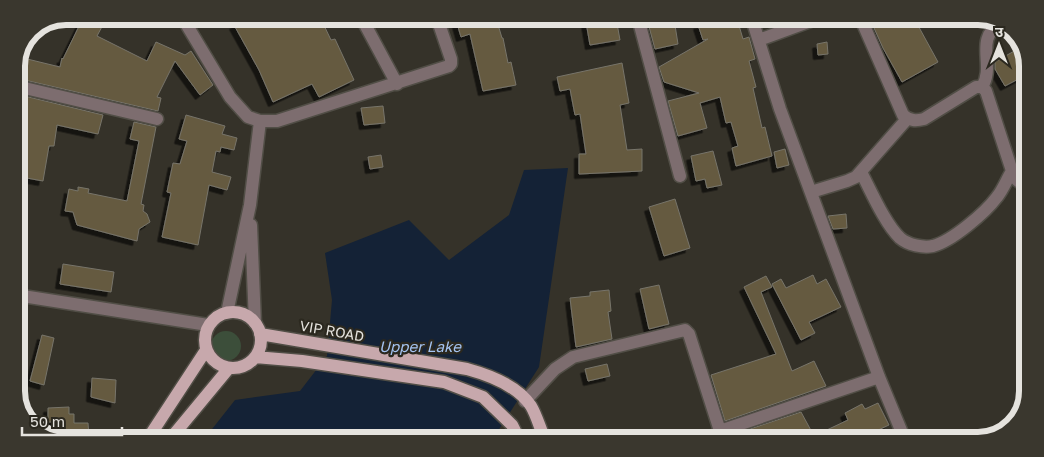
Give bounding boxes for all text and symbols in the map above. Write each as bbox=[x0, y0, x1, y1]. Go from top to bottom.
north arrow bbox=[974, 20, 1024, 70]
text: उ bbox=[995, 23, 1004, 40]
street label: VIP ROAD bbox=[298, 316, 366, 345]
water label: Upper Lake bbox=[379, 337, 462, 355]
scale bar bbox=[22, 404, 122, 436]
text: 50 m bbox=[30, 412, 65, 430]

